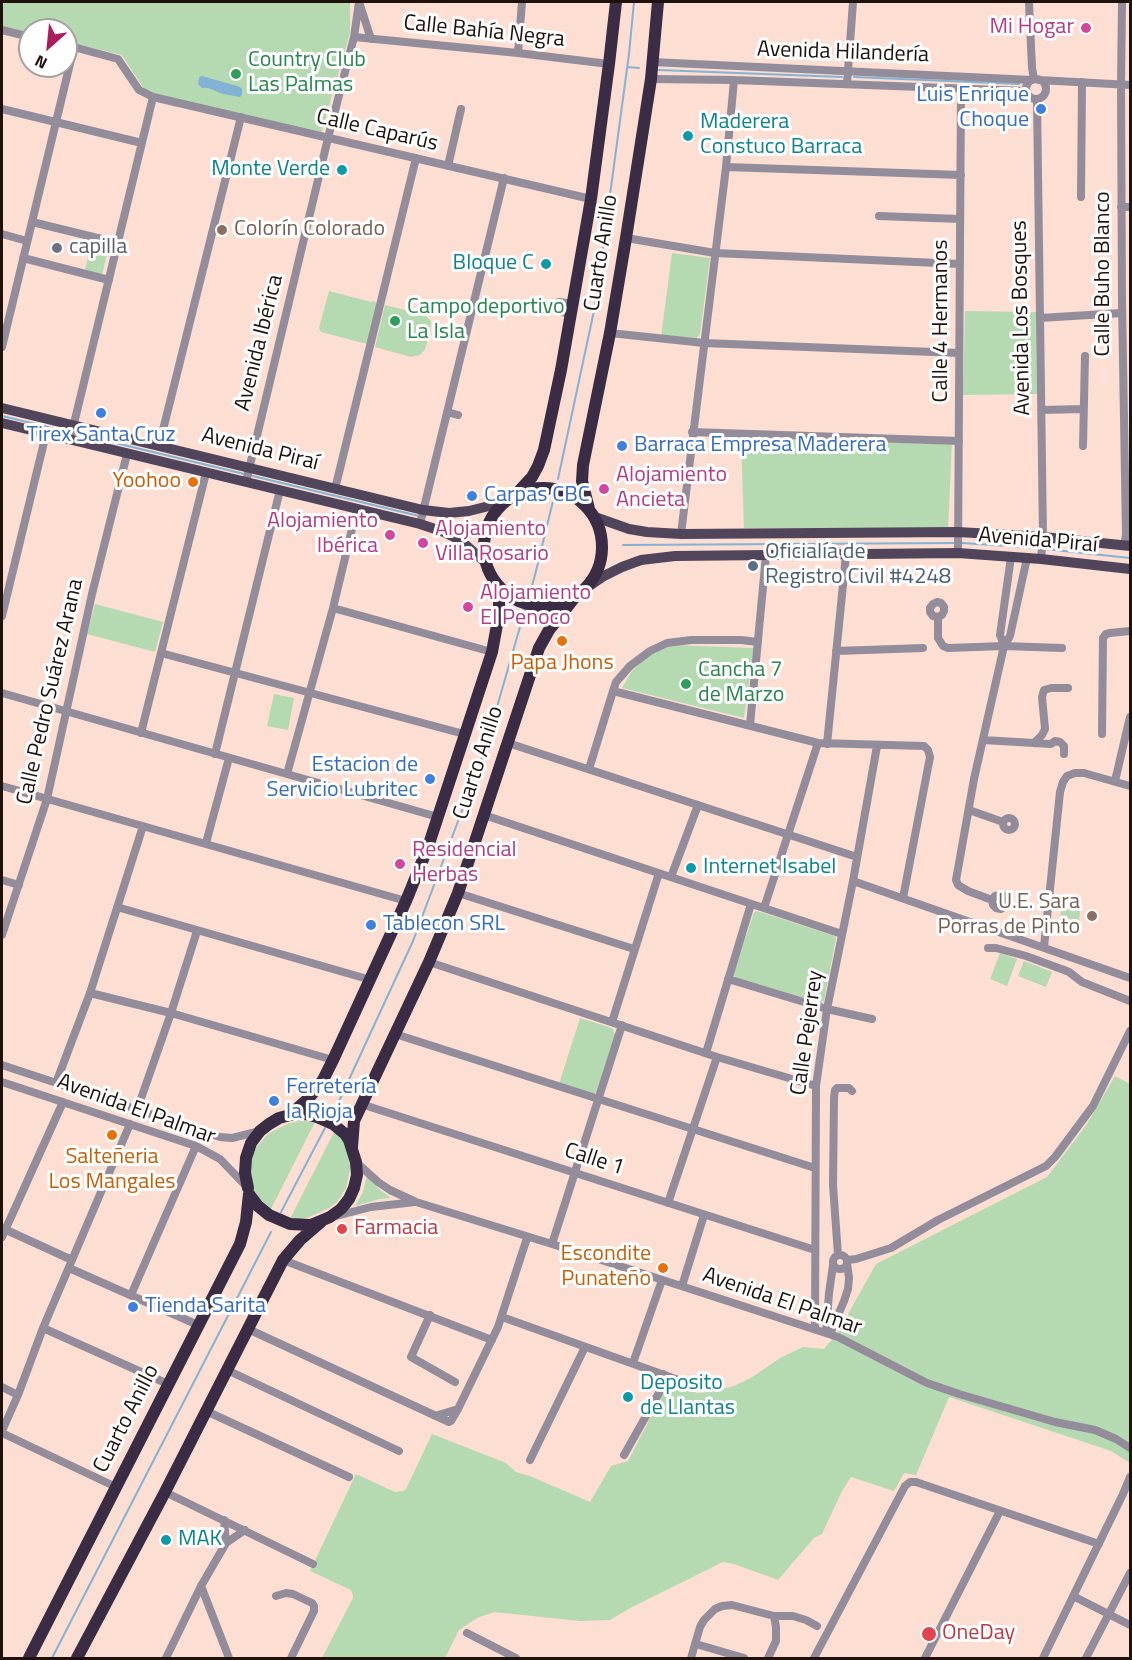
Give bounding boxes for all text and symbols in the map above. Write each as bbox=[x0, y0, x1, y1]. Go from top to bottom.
street label: Calle Bahía Negra bbox=[402, 10, 566, 54]
place label: Mi Hogar bbox=[990, 15, 1074, 41]
north arrow bbox=[18, 18, 78, 78]
marker: Mi Hogar bbox=[1079, 21, 1093, 35]
street label: Avenida Hilandería bbox=[757, 37, 929, 69]
place label: Country Club Las Palmas bbox=[248, 48, 366, 100]
text: N bbox=[30, 49, 51, 75]
marker: Country Club Las Palmas bbox=[229, 67, 243, 81]
place label: Luis Enrique Choque bbox=[916, 83, 1029, 134]
marker: Luis Enrique Choque bbox=[1034, 102, 1048, 116]
street label: Calle Caparús bbox=[314, 104, 440, 158]
place label: Maderera Constuco Barraca bbox=[700, 110, 862, 162]
marker: Maderera Constuco Barraca bbox=[681, 129, 695, 143]
place label: Monte Verde bbox=[211, 157, 330, 183]
marker: Monte Verde bbox=[335, 163, 349, 177]
street label: Calle Buho Blanco bbox=[1091, 191, 1117, 357]
street label: Cuarto Anillo bbox=[580, 193, 624, 313]
place label: Colorín Colorado bbox=[234, 217, 385, 243]
street label: Avenida Los Bosques bbox=[1007, 220, 1037, 416]
marker: Colorín Colorado bbox=[215, 223, 229, 237]
place label: capilla bbox=[69, 235, 127, 261]
street label: Calle 4 Hermanos bbox=[929, 240, 955, 402]
marker: capilla bbox=[50, 241, 64, 255]
place label: Bloque C bbox=[453, 251, 534, 277]
marker: Bloque C bbox=[539, 257, 553, 271]
street label: Avenida Ibérica bbox=[230, 272, 290, 414]
place label: Campo deportivo La Isla bbox=[407, 295, 565, 346]
marker: Campo deportivo La Isla bbox=[388, 314, 402, 328]
marker: Tirex Santa Cruz bbox=[94, 406, 108, 420]
place label: Tirex Santa Cruz bbox=[26, 423, 176, 449]
street label: Avenida Piraí bbox=[199, 423, 321, 477]
place label: Barraca Empresa Maderera bbox=[634, 433, 886, 459]
marker: Barraca Empresa Maderera bbox=[615, 439, 629, 453]
place label: Alojamiento Ancieta bbox=[616, 463, 727, 514]
place label: Yoohoo bbox=[112, 469, 181, 495]
marker: Yoohoo bbox=[186, 475, 200, 489]
marker: Alojamiento Ancieta bbox=[597, 482, 611, 496]
place label: Carpas CBC bbox=[484, 483, 590, 509]
marker: Carpas CBC bbox=[465, 489, 479, 503]
place label: Alojamiento Ibérica bbox=[267, 509, 378, 560]
place label: Alojamiento Villa Rosario bbox=[435, 517, 549, 568]
street label: Avenida Piraí bbox=[977, 523, 1099, 559]
marker: Alojamiento Ibérica bbox=[383, 528, 397, 542]
marker: Alojamiento Villa Rosario bbox=[416, 536, 430, 550]
place label: Oficialía de Registro Civil #4248 bbox=[765, 540, 951, 592]
marker: Oficialía de Registro Civil #4248 bbox=[746, 559, 760, 573]
street label: Calle Pedro Suárez Arana bbox=[12, 576, 90, 808]
place label: Alojamiento El Penoco bbox=[480, 581, 591, 632]
marker: Alojamiento El Penoco bbox=[461, 600, 475, 614]
marker: Papa Jhons bbox=[555, 634, 569, 648]
place label: Papa Jhons bbox=[510, 651, 614, 677]
place label: Cancha 7 de Marzo bbox=[698, 658, 784, 710]
marker: Cancha 7 de Marzo bbox=[679, 677, 693, 691]
street label: Cuarto Anillo bbox=[448, 703, 510, 823]
place label: Estacion de Servicio Lubritec bbox=[267, 753, 418, 804]
marker: Estacion de Servicio Lubritec bbox=[423, 772, 437, 786]
place label: Residencial Herbas bbox=[412, 838, 517, 890]
place label: Internet Isabel bbox=[703, 855, 836, 881]
marker: Residencial Herbas bbox=[393, 857, 407, 871]
marker: Internet Isabel bbox=[684, 861, 698, 875]
place label: U.E. Sara Porras de Pinto bbox=[938, 890, 1080, 942]
marker: U.E. Sara Porras de Pinto bbox=[1085, 909, 1099, 923]
place label: Tablecon SRL bbox=[383, 912, 505, 938]
marker: Tablecon SRL bbox=[364, 918, 378, 932]
street label: Calle Pejerrey bbox=[786, 969, 830, 1097]
street label: Avenida El Palmar bbox=[53, 1069, 219, 1151]
place label: Ferretería la Rioja bbox=[286, 1075, 377, 1126]
marker: Ferretería la Rioja bbox=[267, 1094, 281, 1108]
marker: Salteñeria Los Mangales bbox=[105, 1128, 119, 1142]
street label: Calle 1 bbox=[561, 1138, 627, 1182]
place label: Salteñeria Los Mangales bbox=[48, 1145, 176, 1196]
place label: Farmacia bbox=[354, 1216, 438, 1242]
marker: Farmacia bbox=[335, 1222, 349, 1236]
place label: Escondite Punateño bbox=[560, 1242, 651, 1294]
marker: Escondite Punateño bbox=[656, 1261, 670, 1275]
street label: Avenida El Palmar bbox=[699, 1262, 865, 1342]
place label: Tienda Sarita bbox=[145, 1294, 266, 1320]
marker: Tienda Sarita bbox=[126, 1300, 140, 1314]
street label: Cuarto Anillo bbox=[89, 1361, 165, 1477]
place label: Deposito de Llantas bbox=[640, 1371, 735, 1422]
marker: Deposito de Llantas bbox=[621, 1390, 635, 1404]
place label: MAK bbox=[178, 1527, 222, 1553]
marker: MAK bbox=[159, 1533, 173, 1547]
place label: OneDay bbox=[942, 1621, 1015, 1647]
marker: OneDay bbox=[920, 1625, 938, 1643]

